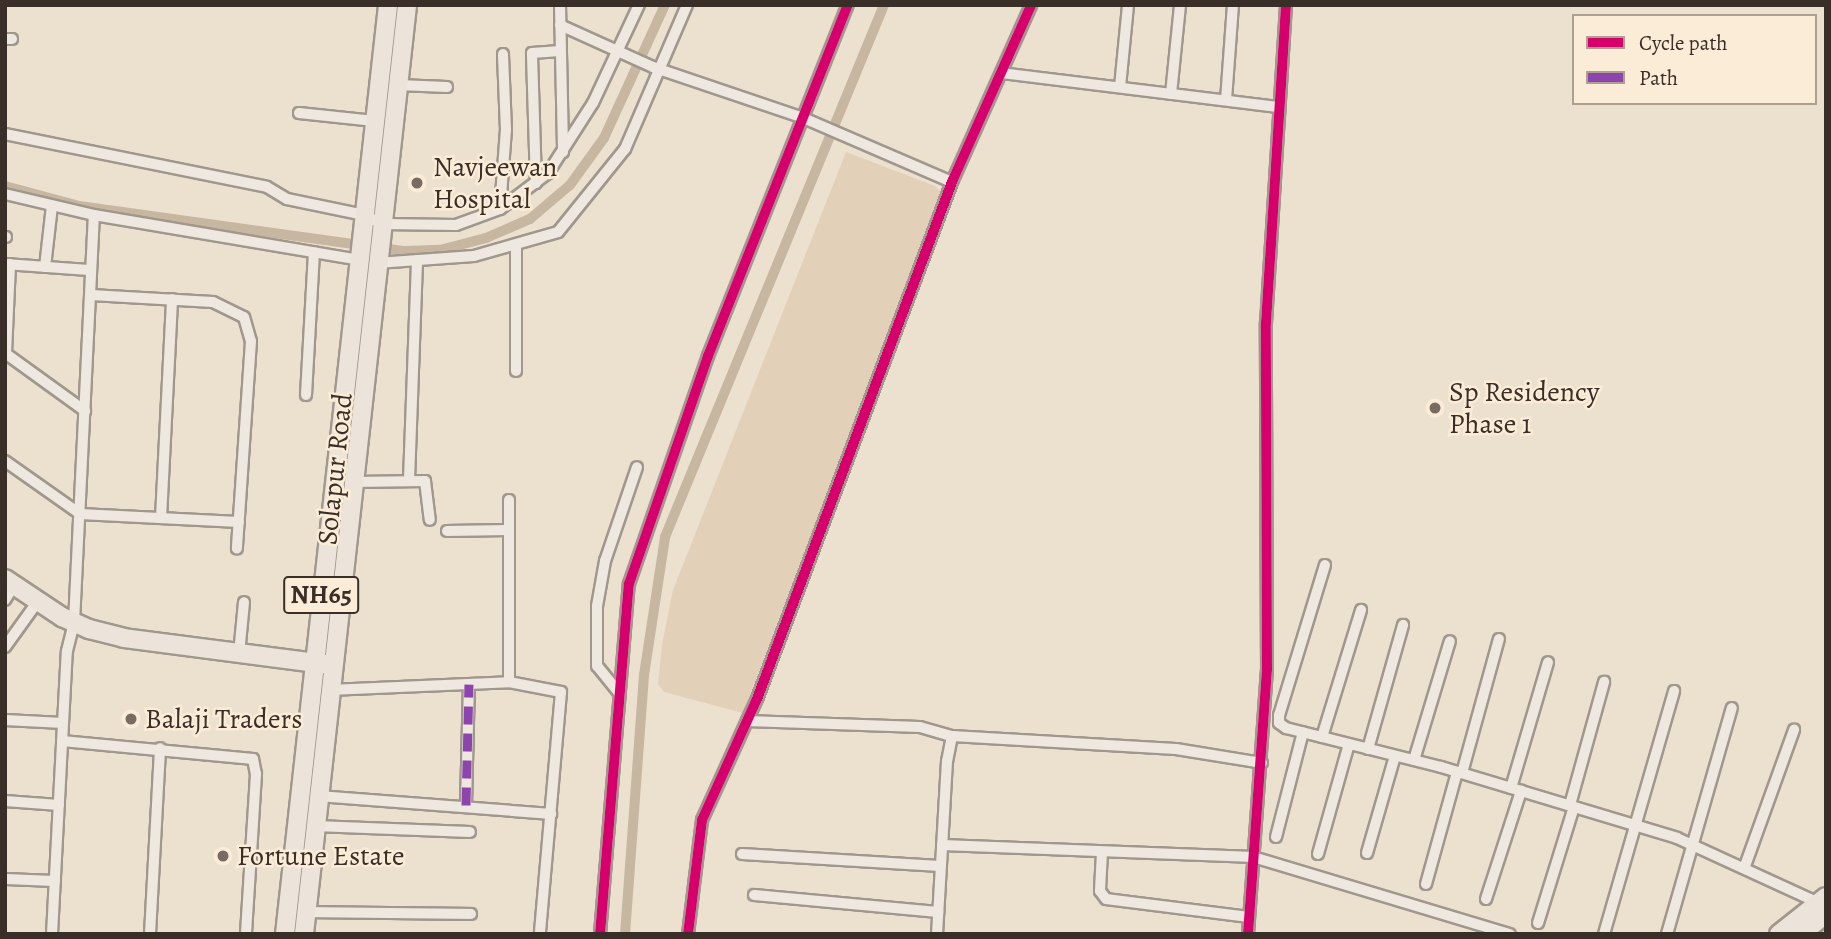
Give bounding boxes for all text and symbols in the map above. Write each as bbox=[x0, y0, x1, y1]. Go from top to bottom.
legend bbox=[1572, 14, 1817, 105]
text: Cycle path bbox=[1639, 29, 1728, 57]
text: Path bbox=[1639, 64, 1678, 92]
place label: Navjeewan Hospital bbox=[433, 150, 557, 216]
marker: Navjeewan Hospital bbox=[407, 173, 427, 193]
place label: Sp Residency Phase 1 bbox=[1449, 375, 1599, 441]
street label: Solapur Road bbox=[310, 391, 360, 547]
marker: Sp Residency Phase 1 bbox=[1427, 400, 1443, 416]
road number: NH65 bbox=[282, 572, 360, 618]
place label: Balaji Traders bbox=[145, 702, 303, 736]
marker: Balaji Traders bbox=[123, 711, 139, 727]
place label: Fortune Estate bbox=[237, 839, 404, 873]
marker: Fortune Estate bbox=[215, 848, 231, 864]

